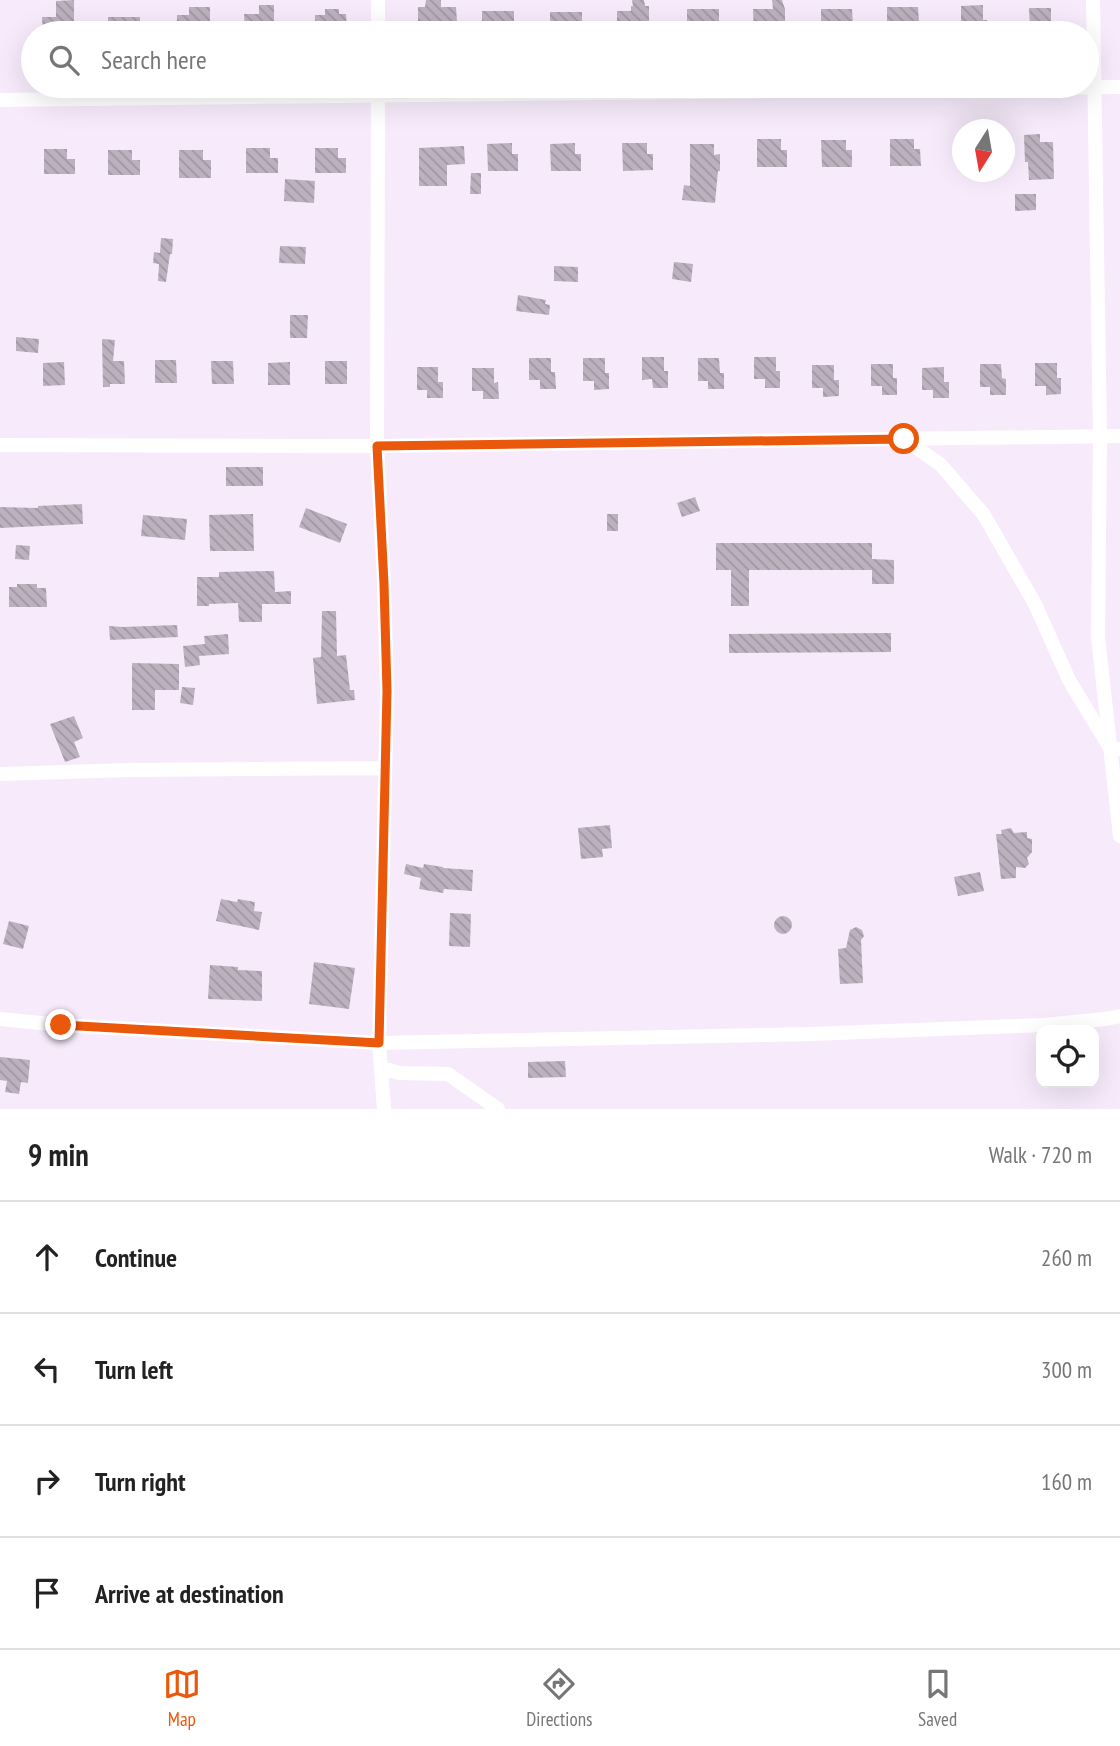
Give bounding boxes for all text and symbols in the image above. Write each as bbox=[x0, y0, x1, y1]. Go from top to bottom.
search box bbox=[21, 21, 1099, 98]
icon: search bbox=[45, 41, 83, 79]
text: Search here bbox=[101, 43, 207, 76]
north arrow bbox=[952, 119, 1015, 182]
route start bbox=[888, 423, 919, 454]
route end bbox=[45, 1009, 76, 1040]
map controls bbox=[1036, 1025, 1099, 1088]
button: locate bbox=[1036, 1025, 1099, 1088]
text: 9 min bbox=[28, 1135, 89, 1174]
text: Walk · 720 m bbox=[989, 1140, 1092, 1169]
icon: ahead bbox=[28, 1238, 66, 1276]
text: Continue bbox=[95, 1241, 177, 1274]
text: 260 m bbox=[1041, 1243, 1092, 1272]
icon: left bbox=[28, 1350, 66, 1388]
text: Turn left bbox=[95, 1353, 173, 1386]
text: 300 m bbox=[1041, 1355, 1092, 1384]
icon: right bbox=[28, 1462, 66, 1500]
text: Turn right bbox=[95, 1465, 186, 1498]
text: 160 m bbox=[1041, 1467, 1092, 1496]
icon: arrive bbox=[28, 1574, 66, 1612]
text: Arrive at destination bbox=[95, 1577, 284, 1610]
tab: Map bbox=[163, 1665, 201, 1731]
tab: Directions bbox=[526, 1665, 592, 1731]
tab: Saved bbox=[918, 1665, 957, 1731]

